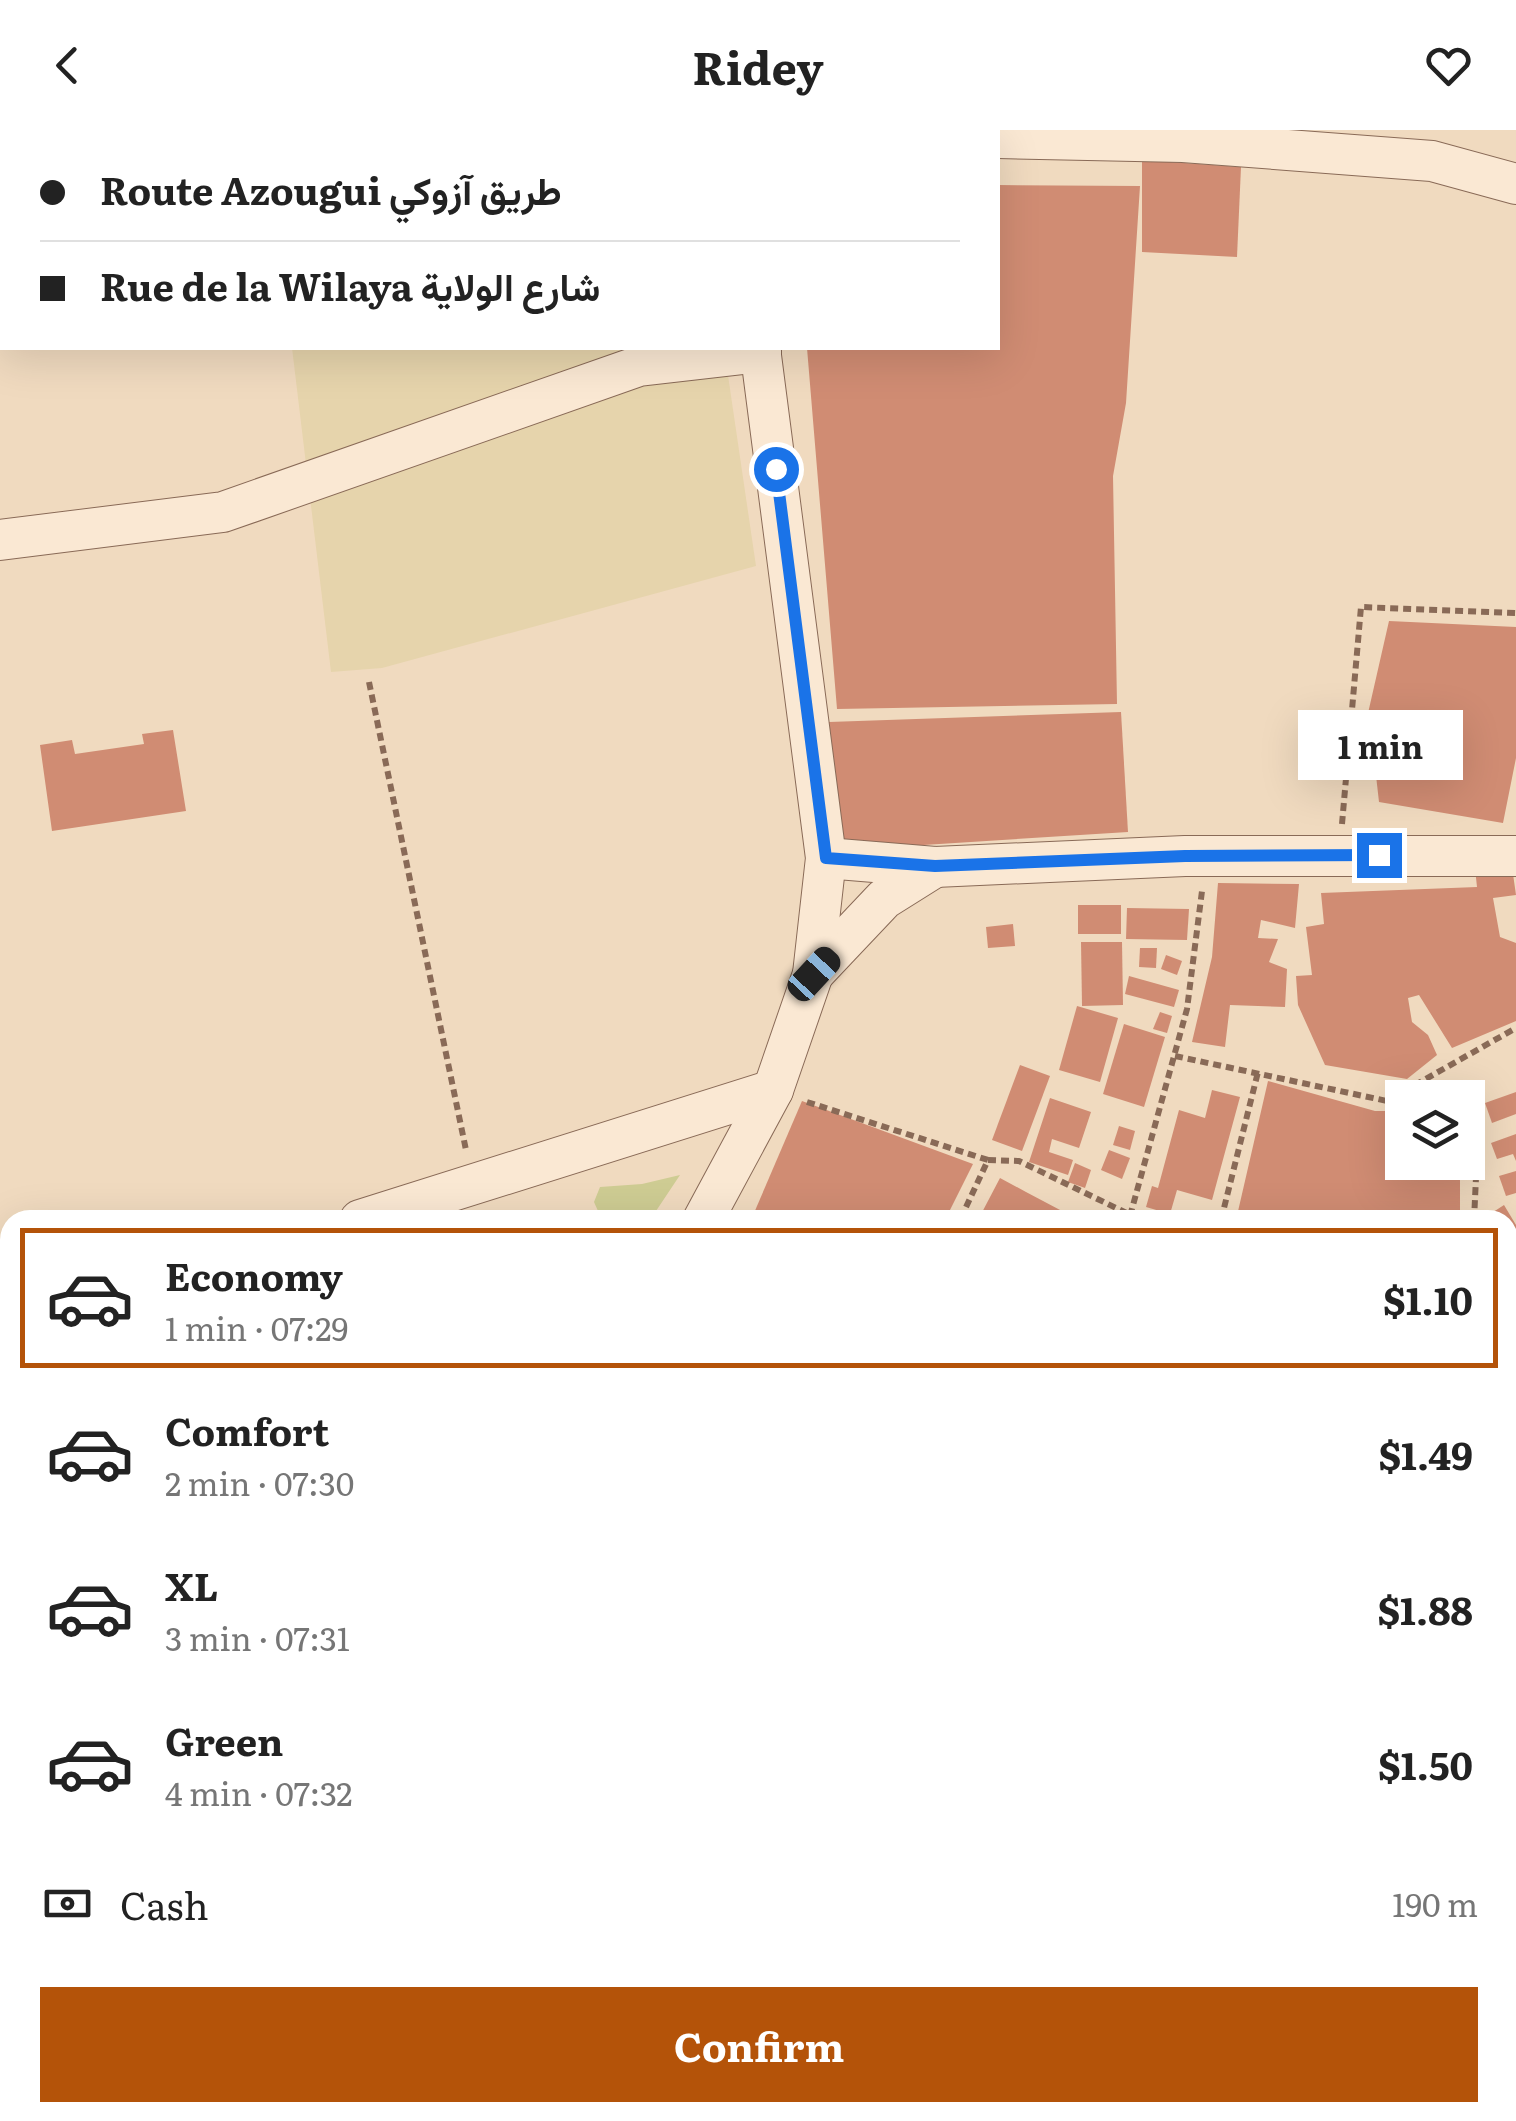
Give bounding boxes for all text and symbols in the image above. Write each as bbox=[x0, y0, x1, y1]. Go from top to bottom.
text: Ridey bbox=[692, 32, 824, 99]
icon: back bbox=[40, 38, 95, 93]
icon: heart bbox=[1421, 38, 1476, 93]
text: Route Azougui طريق آزوكي bbox=[100, 160, 562, 217]
text: Rue de la Wilaya شارع الولاية bbox=[100, 256, 600, 313]
route start bbox=[754, 447, 799, 492]
callout: 1 min bbox=[1296, 710, 1462, 780]
text: 1 min bbox=[1338, 721, 1423, 769]
route end bbox=[1357, 833, 1402, 878]
car bbox=[783, 942, 845, 1006]
map controls bbox=[1385, 1080, 1485, 1180]
button: layers bbox=[1385, 1080, 1485, 1180]
text: Economy bbox=[165, 1246, 343, 1303]
icon: car bbox=[45, 1253, 135, 1343]
text: $1.10 bbox=[1383, 1270, 1473, 1327]
text: 1 min · 07:29 bbox=[165, 1303, 348, 1351]
text: Comfort bbox=[165, 1401, 329, 1458]
icon: car bbox=[45, 1408, 135, 1498]
text: $1.49 bbox=[1378, 1425, 1473, 1482]
text: 2 min · 07:30 bbox=[165, 1458, 354, 1506]
text: XL bbox=[165, 1556, 218, 1613]
icon: car bbox=[45, 1563, 135, 1653]
text: $1.88 bbox=[1377, 1580, 1473, 1637]
text: 3 min · 07:31 bbox=[165, 1613, 350, 1661]
text: Green bbox=[165, 1711, 283, 1768]
icon: car bbox=[45, 1718, 135, 1808]
text: $1.50 bbox=[1378, 1735, 1473, 1792]
text: 4 min · 07:32 bbox=[165, 1768, 352, 1816]
text: Cash bbox=[120, 1875, 209, 1932]
icon: cash bbox=[40, 1876, 95, 1931]
text: 190 m bbox=[1392, 1879, 1478, 1927]
button: Confirm bbox=[40, 1987, 1478, 2102]

